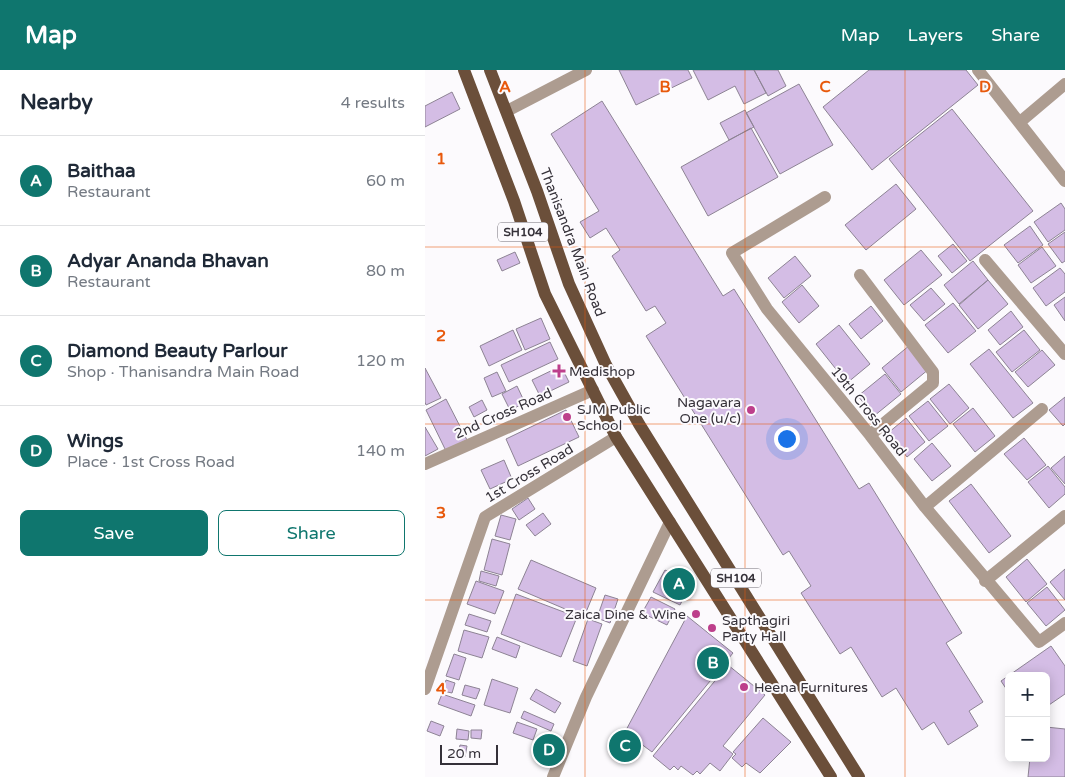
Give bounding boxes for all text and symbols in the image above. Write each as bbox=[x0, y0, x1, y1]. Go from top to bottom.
text: Map bbox=[25, 21, 77, 50]
text: Map bbox=[841, 24, 880, 46]
text: Layers bbox=[908, 24, 963, 46]
text: Share bbox=[991, 24, 1040, 46]
text: A bbox=[499, 77, 511, 97]
text: B bbox=[659, 77, 671, 97]
text: C bbox=[819, 77, 831, 97]
text: D bbox=[979, 77, 991, 97]
text: Nearby bbox=[20, 90, 93, 115]
text: 4 results bbox=[341, 93, 405, 113]
text: 1 bbox=[436, 149, 446, 169]
text: Baithaa bbox=[67, 160, 136, 182]
street label: Thanisandra Main Road bbox=[536, 165, 609, 319]
text: A bbox=[30, 171, 42, 191]
text: 60 m bbox=[366, 171, 405, 191]
text: Restaurant bbox=[67, 182, 151, 202]
road number: SH104 bbox=[498, 222, 548, 242]
text: Adyar Ananda Bhavan bbox=[67, 250, 269, 272]
text: B bbox=[30, 261, 42, 281]
text: 80 m bbox=[366, 261, 405, 281]
text: Restaurant bbox=[67, 272, 151, 292]
text: 2 bbox=[436, 326, 446, 346]
text: Diamond Beauty Parlour bbox=[67, 340, 288, 362]
text: C bbox=[30, 351, 42, 371]
text: 120 m bbox=[356, 351, 405, 371]
text: Shop · Thanisandra Main Road bbox=[67, 362, 299, 382]
place label: Medishop bbox=[569, 363, 635, 380]
street label: 19th Cross Road bbox=[827, 363, 910, 460]
marker: Medishop bbox=[553, 365, 565, 377]
street label: 2nd Cross Road bbox=[452, 384, 555, 443]
place label: Nagavara One (u/c) bbox=[677, 394, 741, 427]
place label: SJM Public School bbox=[577, 401, 650, 434]
marker: Nagavara One (u/c) bbox=[745, 404, 757, 416]
marker: SJM Public School bbox=[561, 411, 573, 423]
your location bbox=[774, 426, 800, 452]
text: Wings bbox=[67, 430, 123, 452]
street label: 1st Cross Road bbox=[482, 440, 577, 506]
text: D bbox=[30, 441, 42, 461]
text: 140 m bbox=[356, 441, 405, 461]
text: Place · 1st Cross Road bbox=[67, 452, 235, 472]
text: 3 bbox=[436, 503, 446, 523]
button: Save bbox=[20, 510, 208, 556]
button: Share bbox=[218, 510, 405, 556]
pin: A bbox=[663, 565, 695, 603]
road number: SH104 bbox=[711, 568, 761, 588]
place label: Zaica Dine & Wine bbox=[565, 606, 686, 623]
marker: Zaica Dine & Wine bbox=[690, 608, 702, 620]
place label: Sapthagiri Party Hall bbox=[722, 612, 790, 645]
marker: Sapthagiri Party Hall bbox=[706, 622, 718, 634]
pin: B bbox=[697, 644, 729, 682]
map controls bbox=[1005, 672, 1050, 762]
button: + bbox=[1005, 672, 1050, 717]
text: 4 bbox=[436, 679, 446, 699]
place label: Heena Furnitures bbox=[754, 679, 868, 696]
marker: Heena Furnitures bbox=[738, 681, 750, 693]
button: − bbox=[1005, 717, 1050, 762]
pin: C bbox=[609, 727, 641, 765]
pin: D bbox=[533, 731, 565, 769]
scale bar bbox=[440, 742, 497, 765]
text: 20 m bbox=[447, 745, 481, 762]

